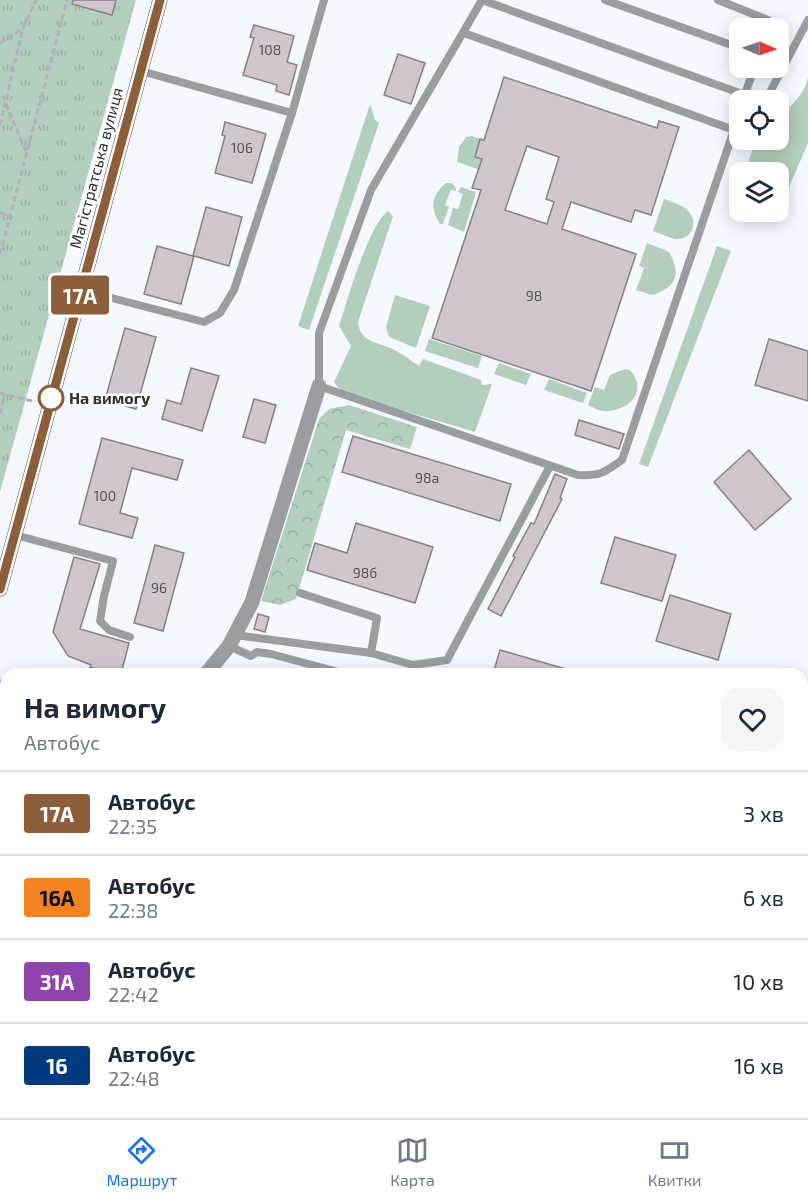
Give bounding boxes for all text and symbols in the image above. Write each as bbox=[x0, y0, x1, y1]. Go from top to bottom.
north arrow bbox=[729, 18, 789, 78]
map controls bbox=[729, 18, 789, 222]
house number: 108 bbox=[259, 41, 281, 58]
street label: Магістратська вулиця bbox=[65, 85, 127, 251]
button: locate bbox=[729, 90, 789, 150]
house number: 106 bbox=[231, 139, 253, 156]
button: layers bbox=[729, 162, 789, 222]
line badge: 17А bbox=[46, 276, 115, 314]
text: 17А bbox=[63, 283, 97, 308]
house number: 98 bbox=[526, 287, 542, 304]
marker: На вимогу bbox=[38, 385, 64, 411]
place label: На вимогу bbox=[69, 388, 150, 407]
house number: 98а bbox=[415, 469, 439, 486]
house number: 100 bbox=[94, 487, 116, 504]
house number: 98б bbox=[353, 564, 377, 581]
house number: 96 bbox=[151, 579, 167, 596]
button: heart bbox=[721, 688, 784, 751]
text: На вимогу bbox=[24, 690, 166, 724]
text: Автобус bbox=[24, 730, 100, 754]
text: Автобус bbox=[108, 788, 196, 814]
text: 3 хв bbox=[743, 800, 784, 826]
text: 17А bbox=[40, 801, 74, 826]
text: 22:35 bbox=[108, 814, 157, 838]
text: Автобус bbox=[108, 872, 196, 898]
text: 6 хв bbox=[743, 884, 784, 910]
text: 16А bbox=[39, 885, 75, 910]
text: 22:38 bbox=[108, 898, 158, 922]
text: Автобус bbox=[108, 956, 196, 982]
text: 10 хв bbox=[733, 968, 784, 994]
text: 31А bbox=[40, 969, 74, 994]
text: 22:42 bbox=[108, 982, 159, 1006]
text: Автобус bbox=[108, 1040, 196, 1066]
text: 16 хв bbox=[734, 1052, 784, 1078]
text: 16 bbox=[46, 1053, 68, 1078]
text: 22:48 bbox=[108, 1066, 160, 1090]
tab: Маршрут bbox=[107, 1134, 177, 1189]
tab: Карта bbox=[390, 1134, 435, 1189]
tab: Квитки bbox=[648, 1134, 701, 1189]

